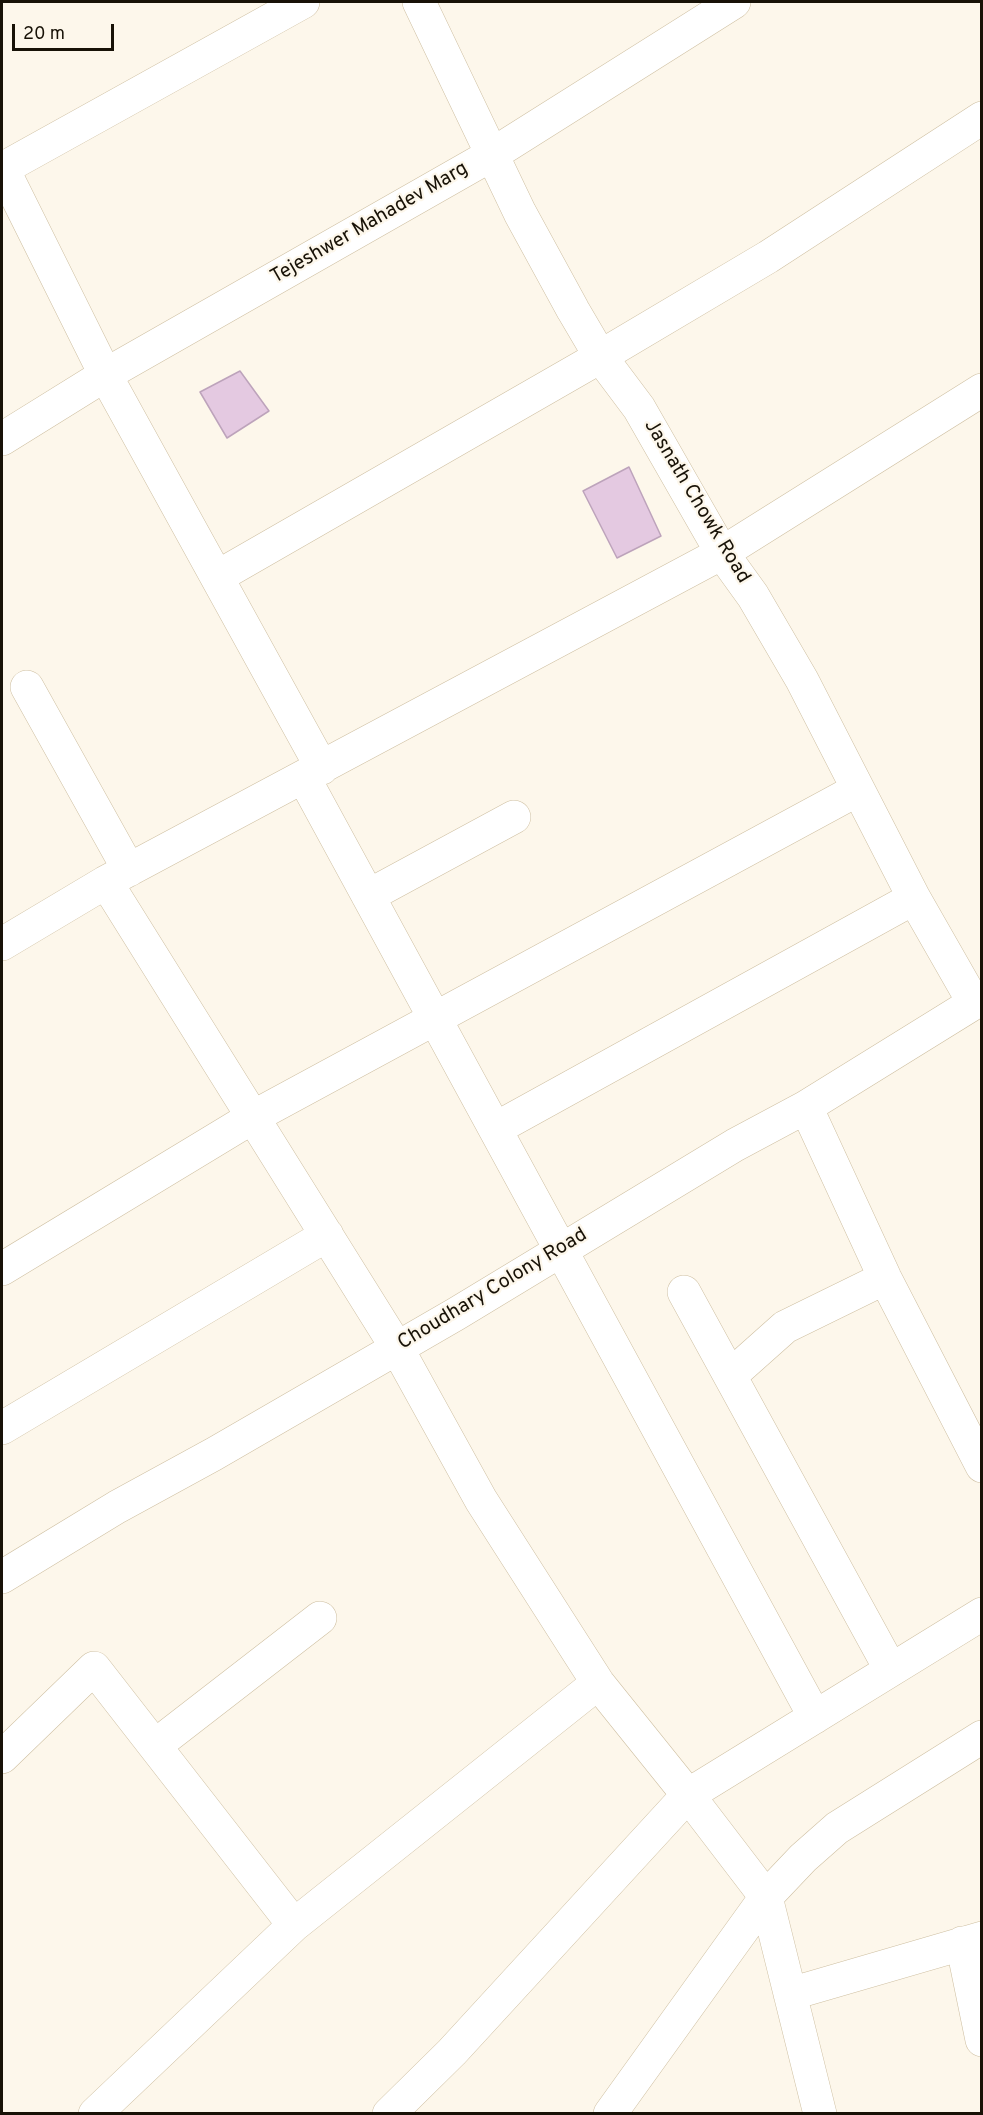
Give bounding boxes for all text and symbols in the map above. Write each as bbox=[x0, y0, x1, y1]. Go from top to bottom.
scale bar bbox=[15, 12, 117, 50]
text: 20 m bbox=[23, 23, 65, 46]
street label: Tejeshwer Mahadev Marg bbox=[267, 158, 473, 290]
street label: Jasnath Chowk Road bbox=[638, 416, 754, 588]
street label: Choudhary Colony Road bbox=[394, 1224, 592, 1356]

